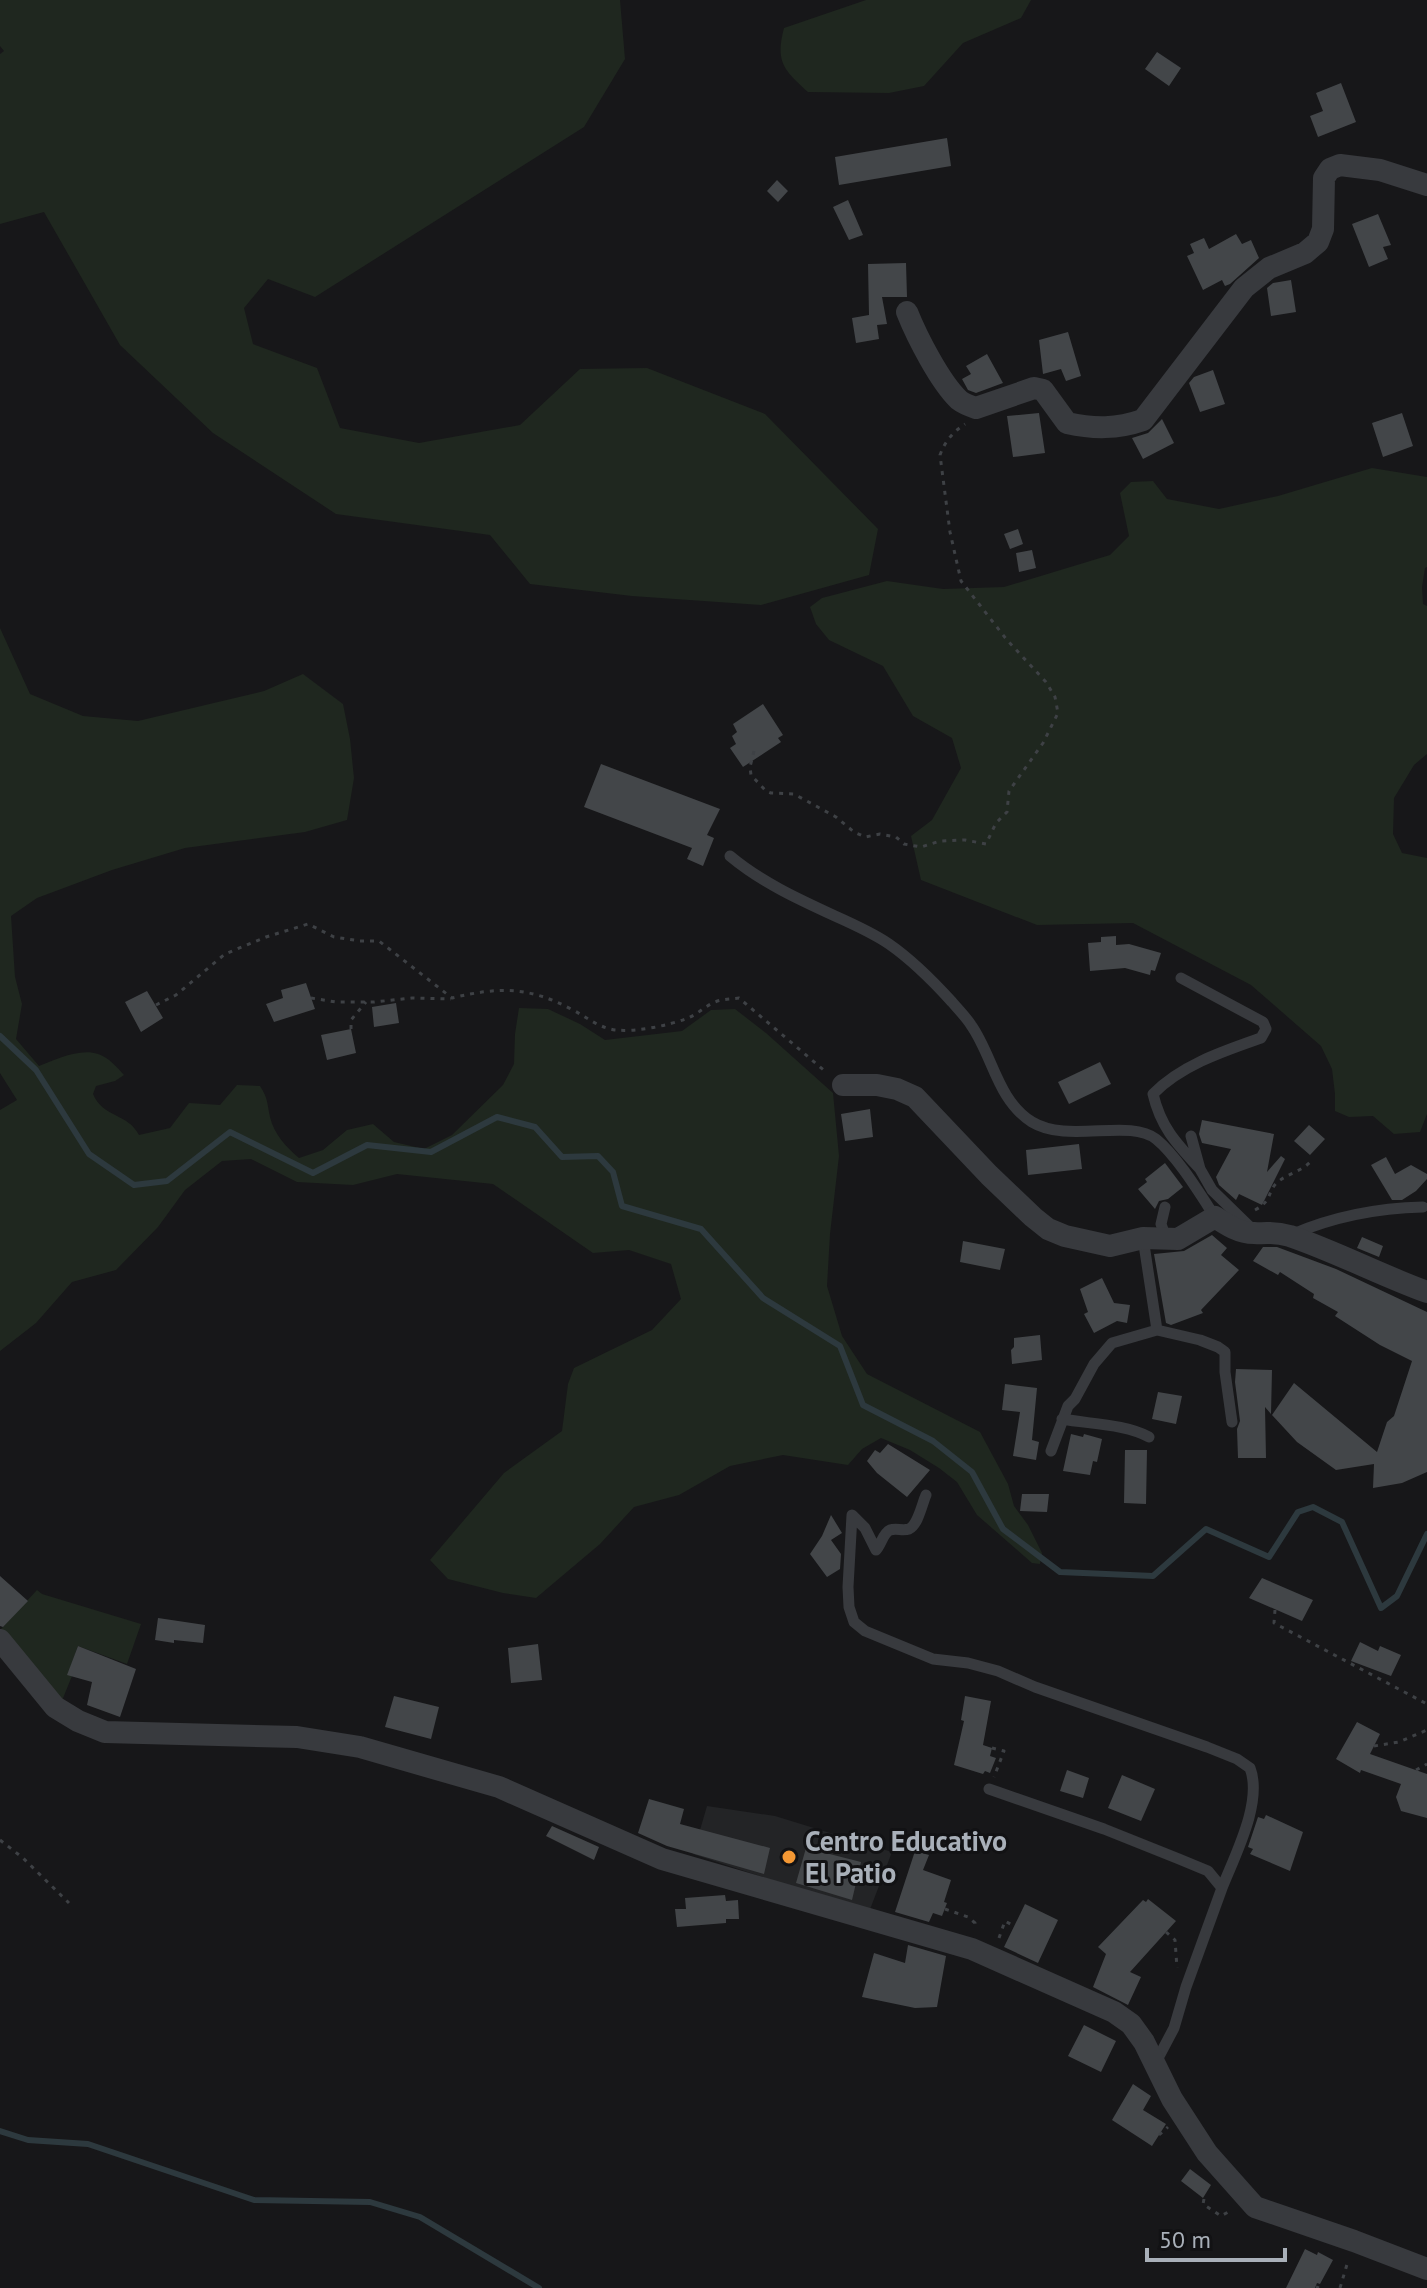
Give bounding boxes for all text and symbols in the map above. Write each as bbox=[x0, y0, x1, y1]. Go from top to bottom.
place label: Centro Educativo El Patio bbox=[805, 1822, 1007, 1891]
marker: Centro Educativo El Patio bbox=[780, 1848, 798, 1866]
scale bar bbox=[1147, 2212, 1285, 2262]
text: 50 m bbox=[1159, 2224, 1211, 2255]

